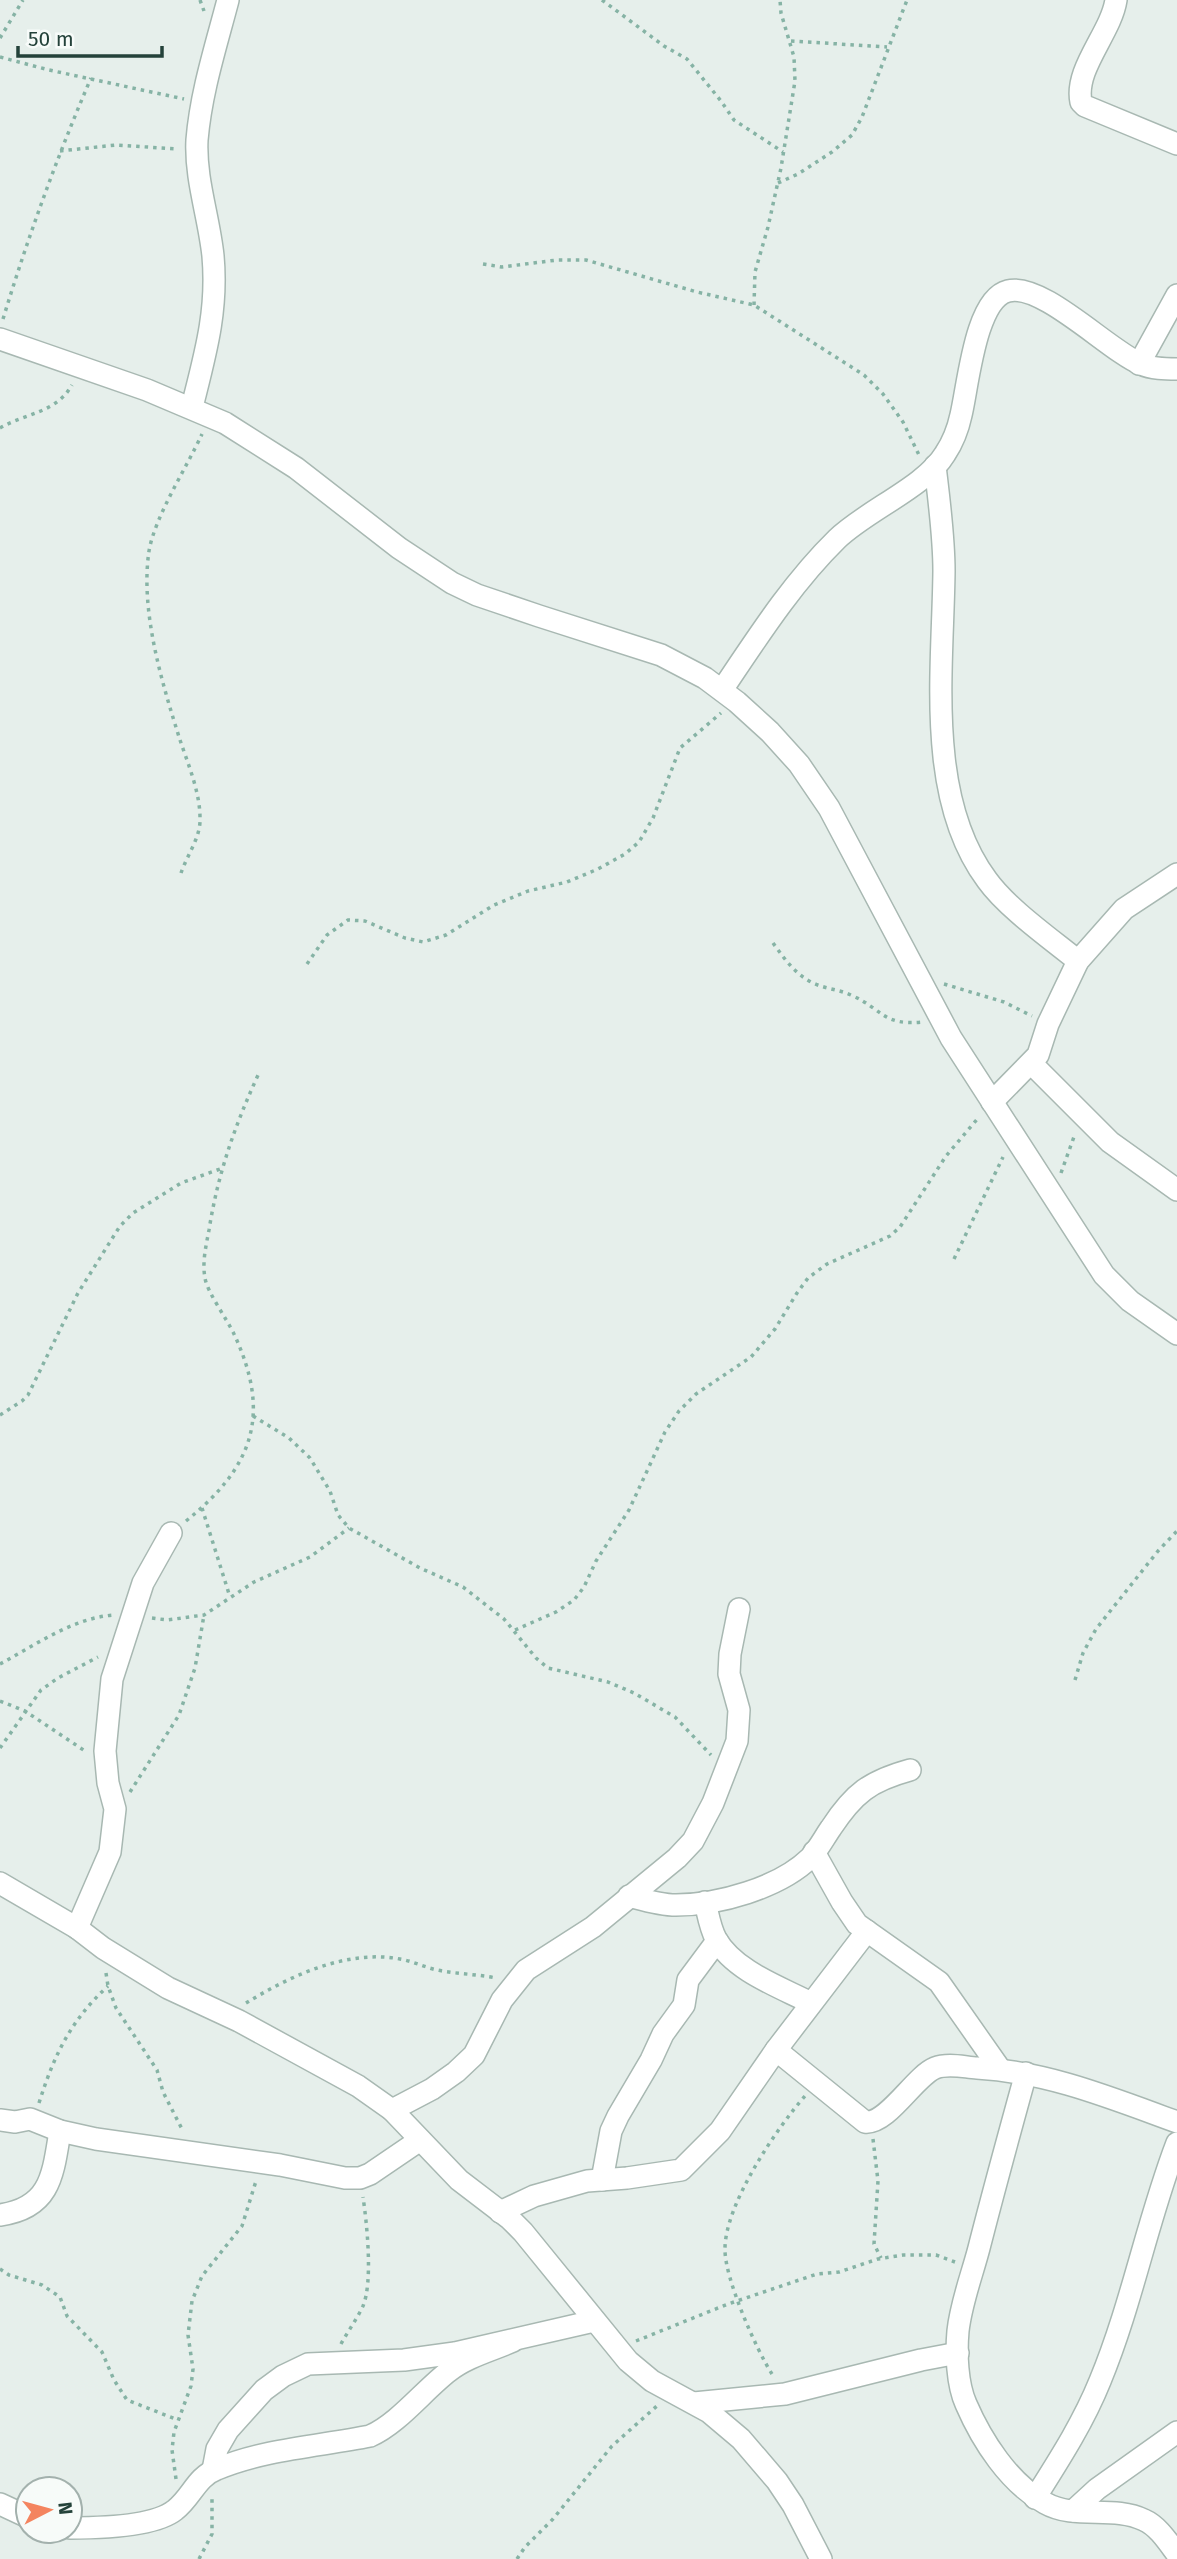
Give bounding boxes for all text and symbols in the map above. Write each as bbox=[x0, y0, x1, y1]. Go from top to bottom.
scale bar bbox=[18, 14, 161, 58]
text: 50 m bbox=[28, 26, 74, 52]
north arrow bbox=[14, 2475, 84, 2545]
text: N bbox=[53, 2501, 78, 2516]

